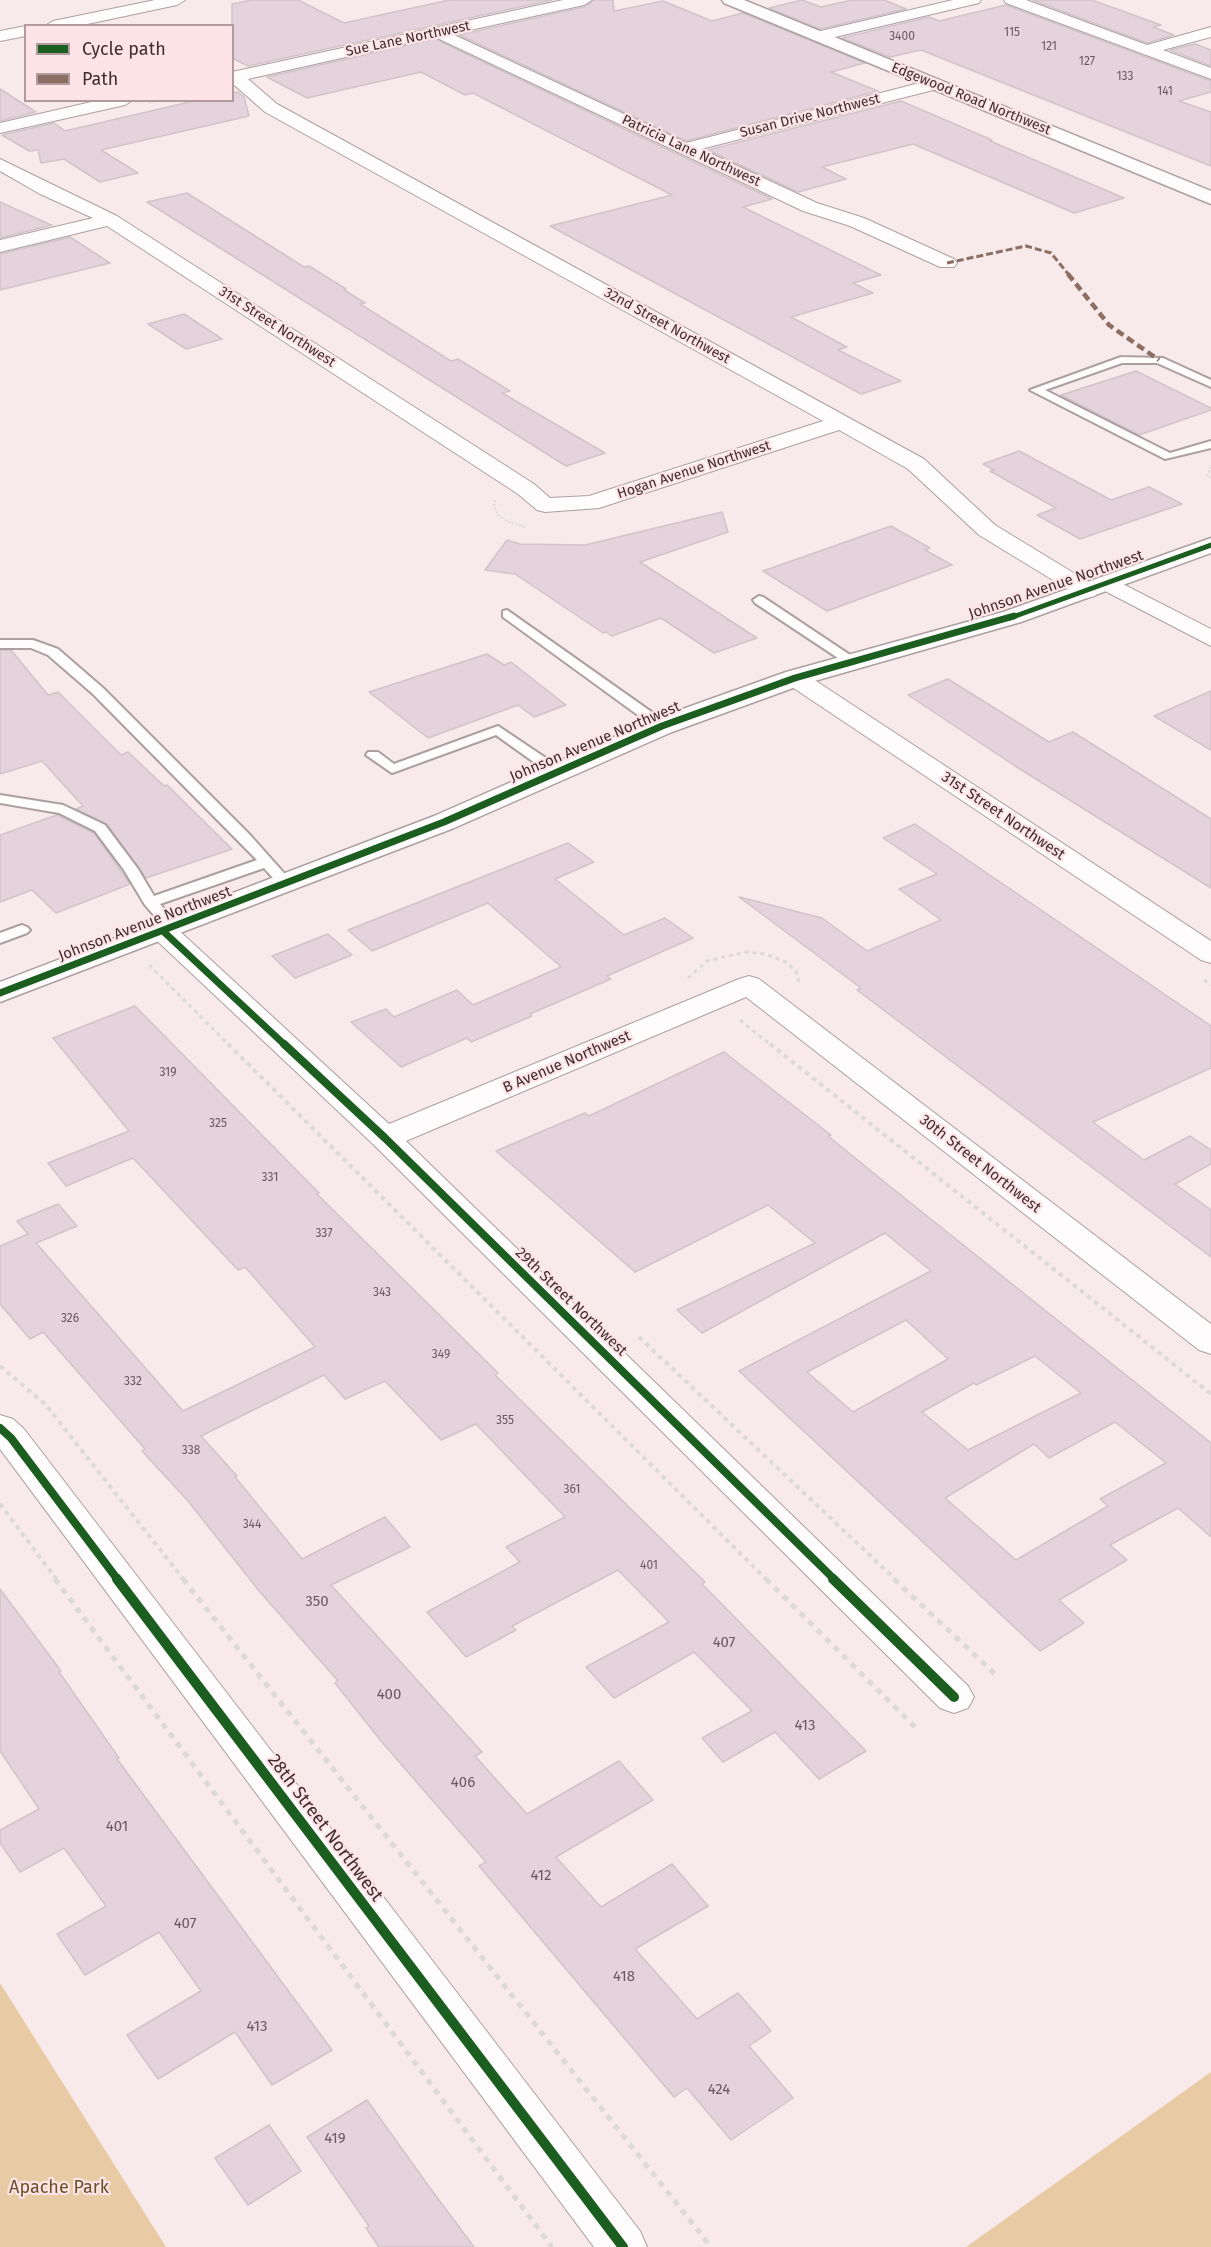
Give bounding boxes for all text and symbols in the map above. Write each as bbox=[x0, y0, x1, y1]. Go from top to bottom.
street label: Sue Lane Northwest bbox=[344, 18, 472, 60]
legend bbox=[24, 24, 234, 102]
house number: 115 bbox=[1004, 26, 1020, 40]
house number: 3400 bbox=[889, 30, 915, 44]
text: Cycle path bbox=[82, 38, 166, 60]
house number: 121 bbox=[1041, 40, 1057, 54]
house number: 127 bbox=[1079, 55, 1095, 69]
street label: Edgewood Road Northwest bbox=[889, 59, 1053, 139]
text: Path bbox=[82, 68, 118, 90]
house number: 133 bbox=[1116, 70, 1134, 84]
house number: 141 bbox=[1157, 85, 1173, 99]
street label: Susan Drive Northwest bbox=[738, 90, 882, 142]
street label: Patricia Lane Northwest bbox=[619, 111, 763, 191]
street label: 31st Street Northwest bbox=[216, 283, 338, 371]
street label: 32nd Street Northwest bbox=[601, 284, 733, 368]
street label: Hogan Avenue Northwest bbox=[615, 437, 773, 503]
street label: Johnson Avenue Northwest bbox=[966, 547, 1146, 623]
street label: Johnson Avenue Northwest bbox=[507, 698, 683, 786]
street label: 31st Street Northwest bbox=[938, 768, 1068, 864]
street label: Johnson Avenue Northwest bbox=[56, 883, 234, 965]
street label: B Avenue Northwest bbox=[500, 1027, 634, 1097]
house number: 319 bbox=[159, 1066, 177, 1080]
street label: 30th Street Northwest bbox=[916, 1111, 1044, 1217]
house number: 325 bbox=[209, 1117, 227, 1131]
house number: 331 bbox=[262, 1171, 278, 1185]
house number: 337 bbox=[315, 1227, 333, 1241]
street label: 29th Street Northwest bbox=[511, 1244, 631, 1360]
house number: 343 bbox=[373, 1286, 391, 1300]
house number: 326 bbox=[61, 1312, 79, 1326]
house number: 349 bbox=[432, 1348, 450, 1362]
house number: 332 bbox=[124, 1375, 142, 1389]
house number: 355 bbox=[496, 1414, 514, 1428]
house number: 338 bbox=[182, 1444, 200, 1458]
house number: 361 bbox=[564, 1483, 580, 1497]
house number: 344 bbox=[243, 1518, 261, 1532]
house number: 401 bbox=[640, 1559, 658, 1573]
house number: 350 bbox=[305, 1593, 329, 1611]
house number: 407 bbox=[713, 1634, 735, 1652]
house number: 400 bbox=[377, 1686, 401, 1704]
house number: 413 bbox=[794, 1717, 816, 1735]
street label: 28th Street Northwest bbox=[263, 1750, 387, 1906]
house number: 406 bbox=[451, 1774, 475, 1792]
house number: 401 bbox=[106, 1818, 128, 1836]
house number: 412 bbox=[530, 1867, 552, 1885]
house number: 407 bbox=[174, 1915, 196, 1933]
house number: 418 bbox=[613, 1968, 635, 1986]
house number: 413 bbox=[246, 2018, 268, 2036]
house number: 424 bbox=[708, 2081, 730, 2099]
house number: 419 bbox=[324, 2130, 346, 2148]
park label: Apache Park bbox=[9, 2177, 109, 2199]

